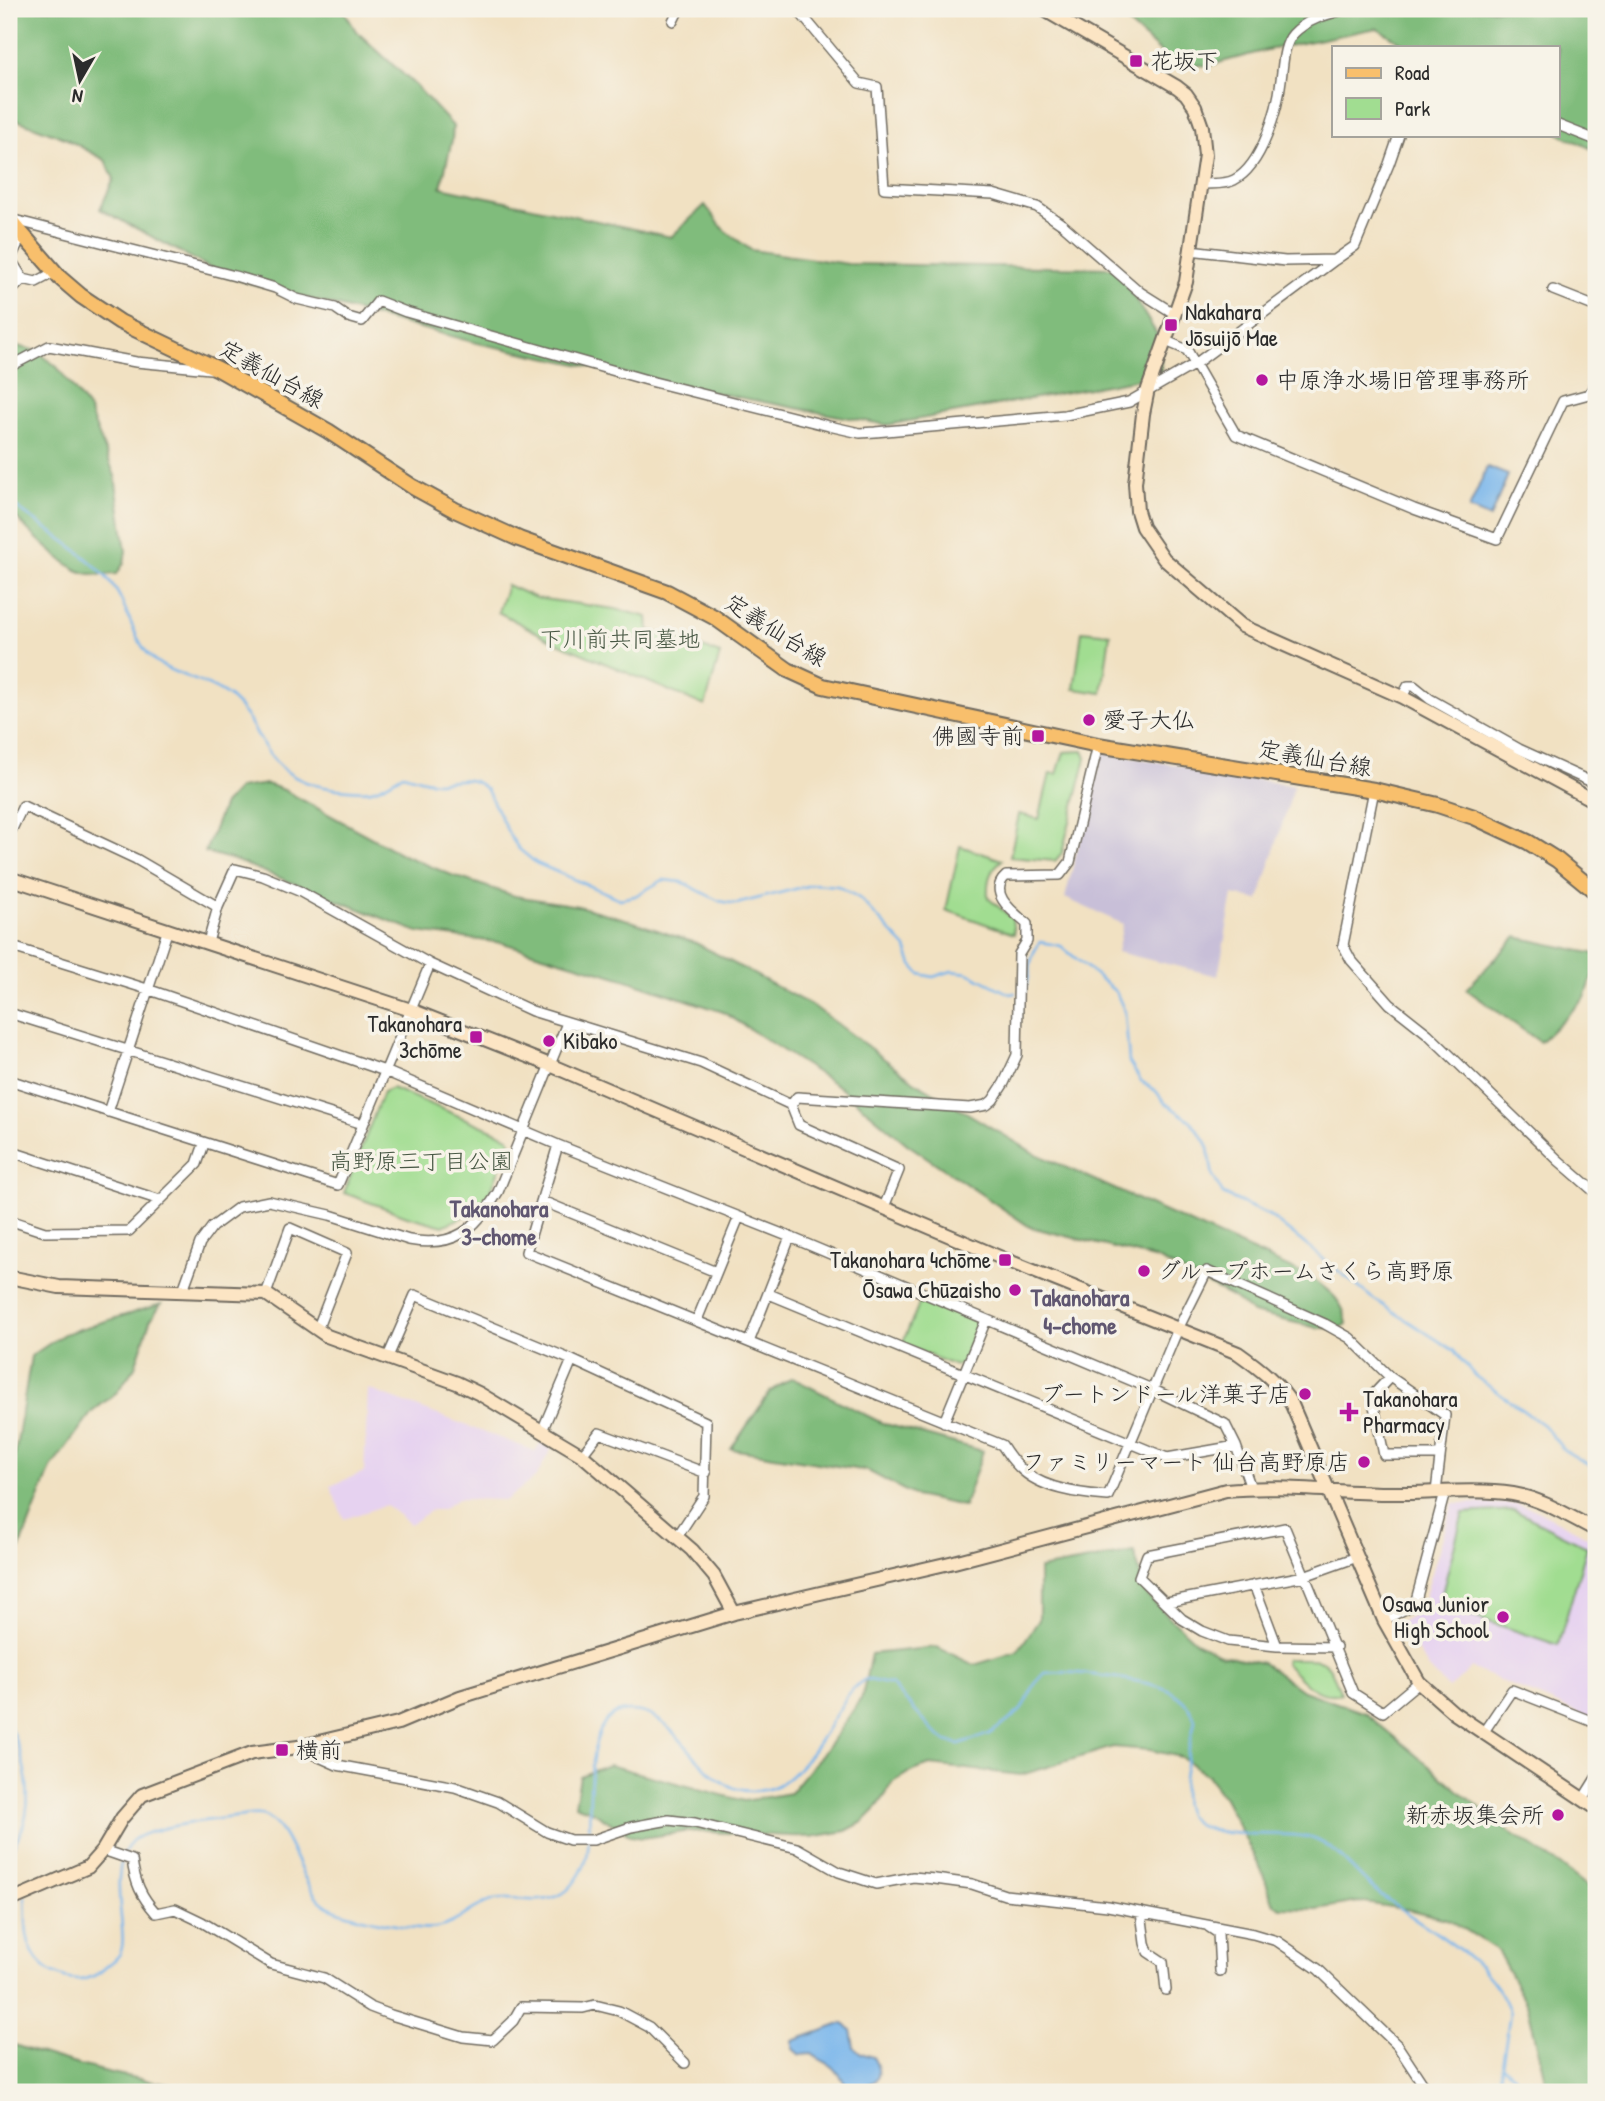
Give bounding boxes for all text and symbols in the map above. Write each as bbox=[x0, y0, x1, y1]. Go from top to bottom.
place label: 花坂下 bbox=[1150, 45, 1219, 76]
north arrow bbox=[46, 46, 116, 116]
legend bbox=[1332, 46, 1560, 136]
marker: 花坂下 bbox=[1128, 53, 1144, 69]
text: Road bbox=[1395, 58, 1429, 87]
text: N bbox=[70, 83, 84, 110]
text: Park bbox=[1395, 94, 1430, 123]
place label: Nakahara Jōsuijō Mae bbox=[1185, 296, 1278, 353]
marker: Nakahara Jōsuijō Mae bbox=[1163, 317, 1179, 333]
street label: 定義仙台線 bbox=[214, 332, 330, 415]
place label: 中原浄水場旧管理事務所 bbox=[1276, 364, 1529, 395]
marker: 中原浄水場旧管理事務所 bbox=[1254, 372, 1270, 388]
street label: 定義仙台線 bbox=[719, 586, 833, 673]
park label: 下川前共同墓地 bbox=[540, 623, 701, 654]
place label: 愛子大仏 bbox=[1103, 704, 1195, 735]
marker: 愛子大仏 bbox=[1081, 712, 1097, 728]
place label: 佛國寺前 bbox=[932, 720, 1024, 751]
marker: 佛國寺前 bbox=[1030, 728, 1046, 744]
street label: 定義仙台線 bbox=[1256, 732, 1374, 783]
place label: Takanohara 3chōme bbox=[367, 1008, 462, 1065]
place label: Kibako bbox=[563, 1025, 618, 1056]
marker: Takanohara 3chōme bbox=[468, 1029, 484, 1045]
marker: Kibako bbox=[541, 1033, 557, 1049]
park label: 高野原三丁目公園 bbox=[329, 1145, 513, 1176]
district label: Takanohara 3-chome bbox=[449, 1192, 549, 1252]
place label: Takanohara 4chōme bbox=[830, 1244, 991, 1275]
marker: Takanohara 4chōme bbox=[997, 1252, 1013, 1268]
place label: グループホームさくら高野原 bbox=[1158, 1255, 1454, 1286]
marker: グループホームさくら高野原 bbox=[1136, 1263, 1152, 1279]
place label: Ōsawa Chūzaisho bbox=[862, 1274, 1001, 1305]
district label: Takanohara 4-chome bbox=[1030, 1281, 1130, 1341]
marker: Ōsawa Chūzaisho bbox=[1007, 1282, 1023, 1298]
place label: ブートンドール洋菓子店 bbox=[1041, 1378, 1291, 1409]
place label: Takanohara Pharmacy bbox=[1363, 1383, 1458, 1440]
marker: ブートンドール洋菓子店 bbox=[1297, 1386, 1313, 1402]
marker: Takanohara Pharmacy bbox=[1341, 1404, 1357, 1420]
place label: ファミリーマート 仙台高野原店 bbox=[1022, 1446, 1350, 1477]
marker: ファミリーマート 仙台高野原店 bbox=[1356, 1454, 1372, 1470]
place label: Osawa Junior High School bbox=[1382, 1588, 1490, 1645]
marker: Osawa Junior High School bbox=[1495, 1609, 1511, 1625]
place label: 横前 bbox=[296, 1734, 342, 1765]
marker: 横前 bbox=[274, 1742, 290, 1758]
place label: 新赤坂集会所 bbox=[1406, 1799, 1544, 1830]
marker: 新赤坂集会所 bbox=[1550, 1807, 1566, 1823]

